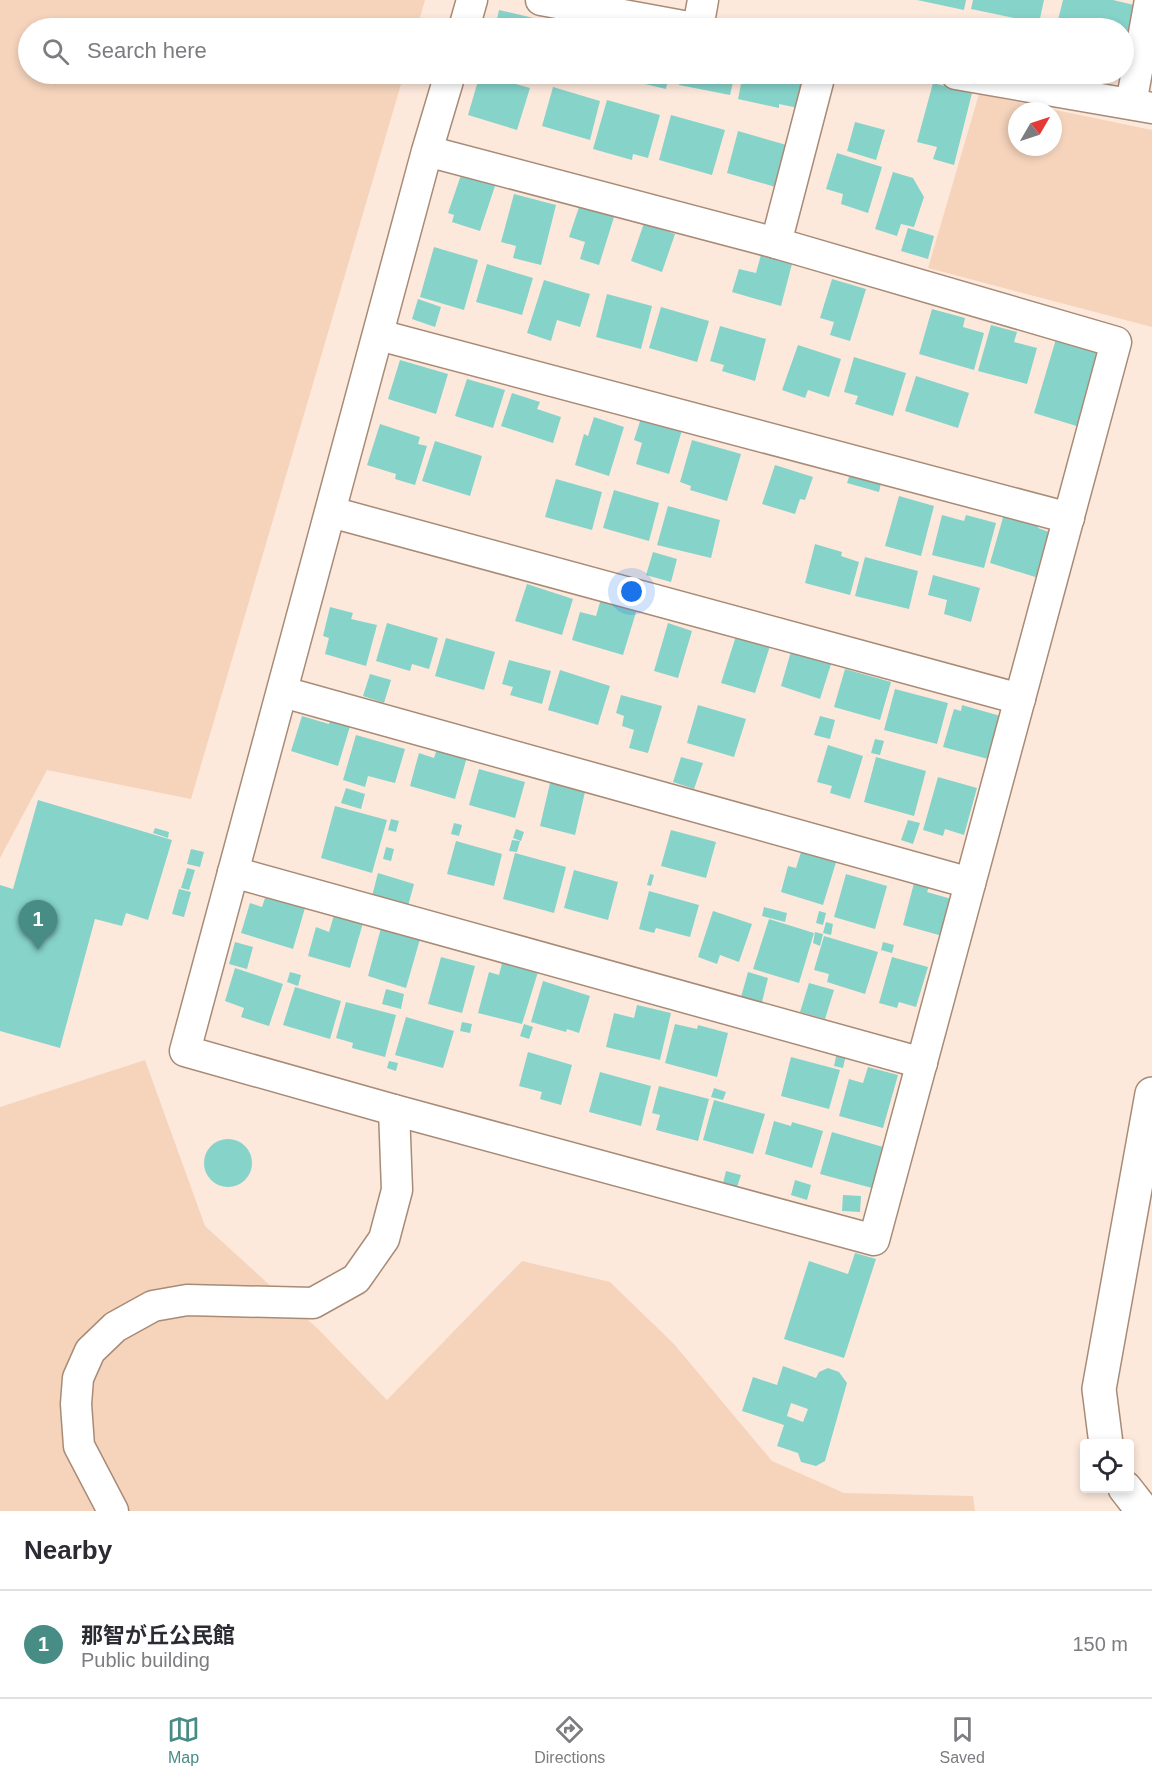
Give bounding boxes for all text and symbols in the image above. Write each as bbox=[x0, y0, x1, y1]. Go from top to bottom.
search box bbox=[18, 18, 1134, 84]
icon: search bbox=[39, 35, 72, 68]
text: Search here bbox=[87, 38, 207, 63]
north arrow bbox=[1008, 102, 1062, 156]
your location bbox=[617, 577, 646, 606]
pin: 1 bbox=[18, 900, 57, 950]
map controls bbox=[1080, 1439, 1134, 1493]
button: locate bbox=[1080, 1439, 1134, 1493]
text: Nearby bbox=[24, 1535, 112, 1565]
text: 那智が丘公民館 bbox=[81, 1623, 235, 1648]
text: 1 bbox=[38, 1633, 49, 1655]
text: 150 m bbox=[1072, 1633, 1128, 1655]
text: Public building bbox=[81, 1649, 210, 1671]
tab: Map bbox=[167, 1713, 200, 1767]
tab: Directions bbox=[534, 1713, 605, 1767]
tab: Saved bbox=[940, 1713, 985, 1767]

